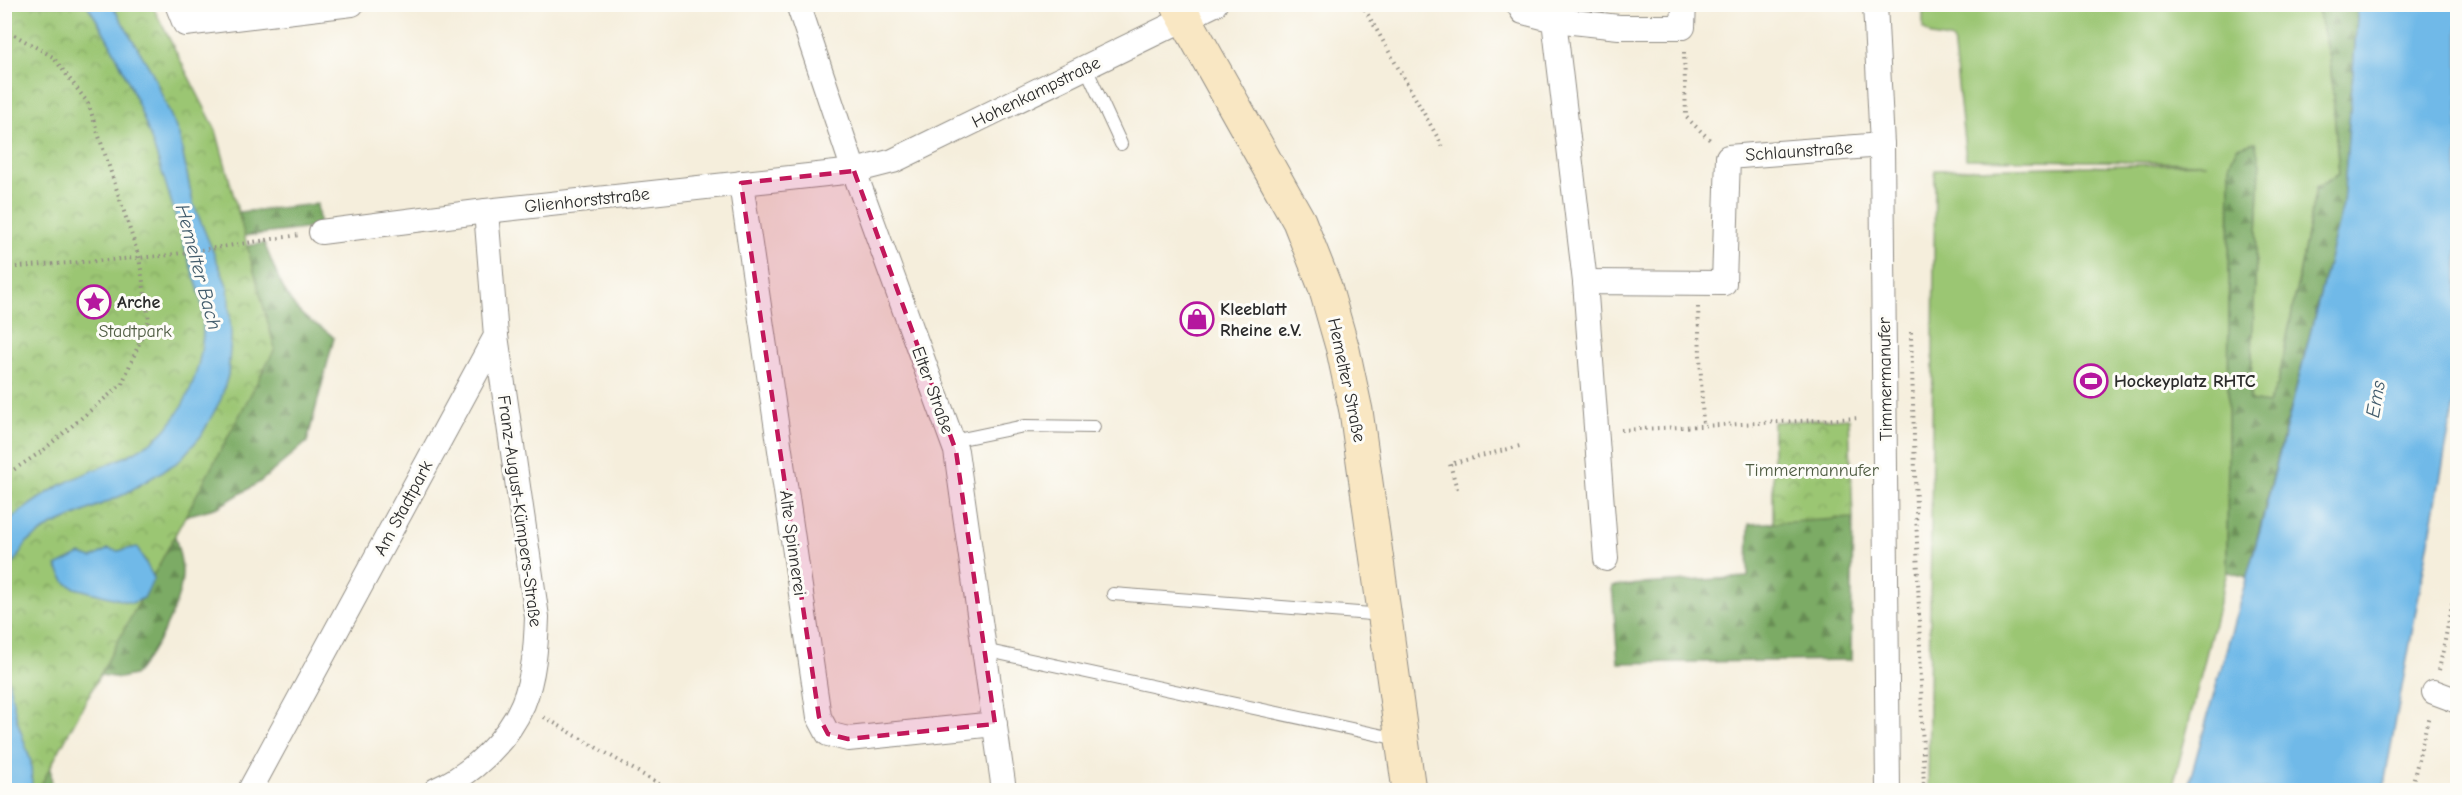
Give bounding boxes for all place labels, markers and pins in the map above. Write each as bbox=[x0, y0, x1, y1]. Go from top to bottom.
place icon: Arche bbox=[76, 284, 112, 320]
place label: Arche bbox=[117, 292, 161, 313]
place label: Kleeblatt Rheine e.V. bbox=[1220, 299, 1301, 341]
shop icon: Kleeblatt Rheine e.V. bbox=[1179, 301, 1215, 337]
sports icon: Hockeyplatz RHTC bbox=[2073, 363, 2109, 399]
place label: Hockeyplatz RHTC bbox=[2114, 371, 2256, 392]

